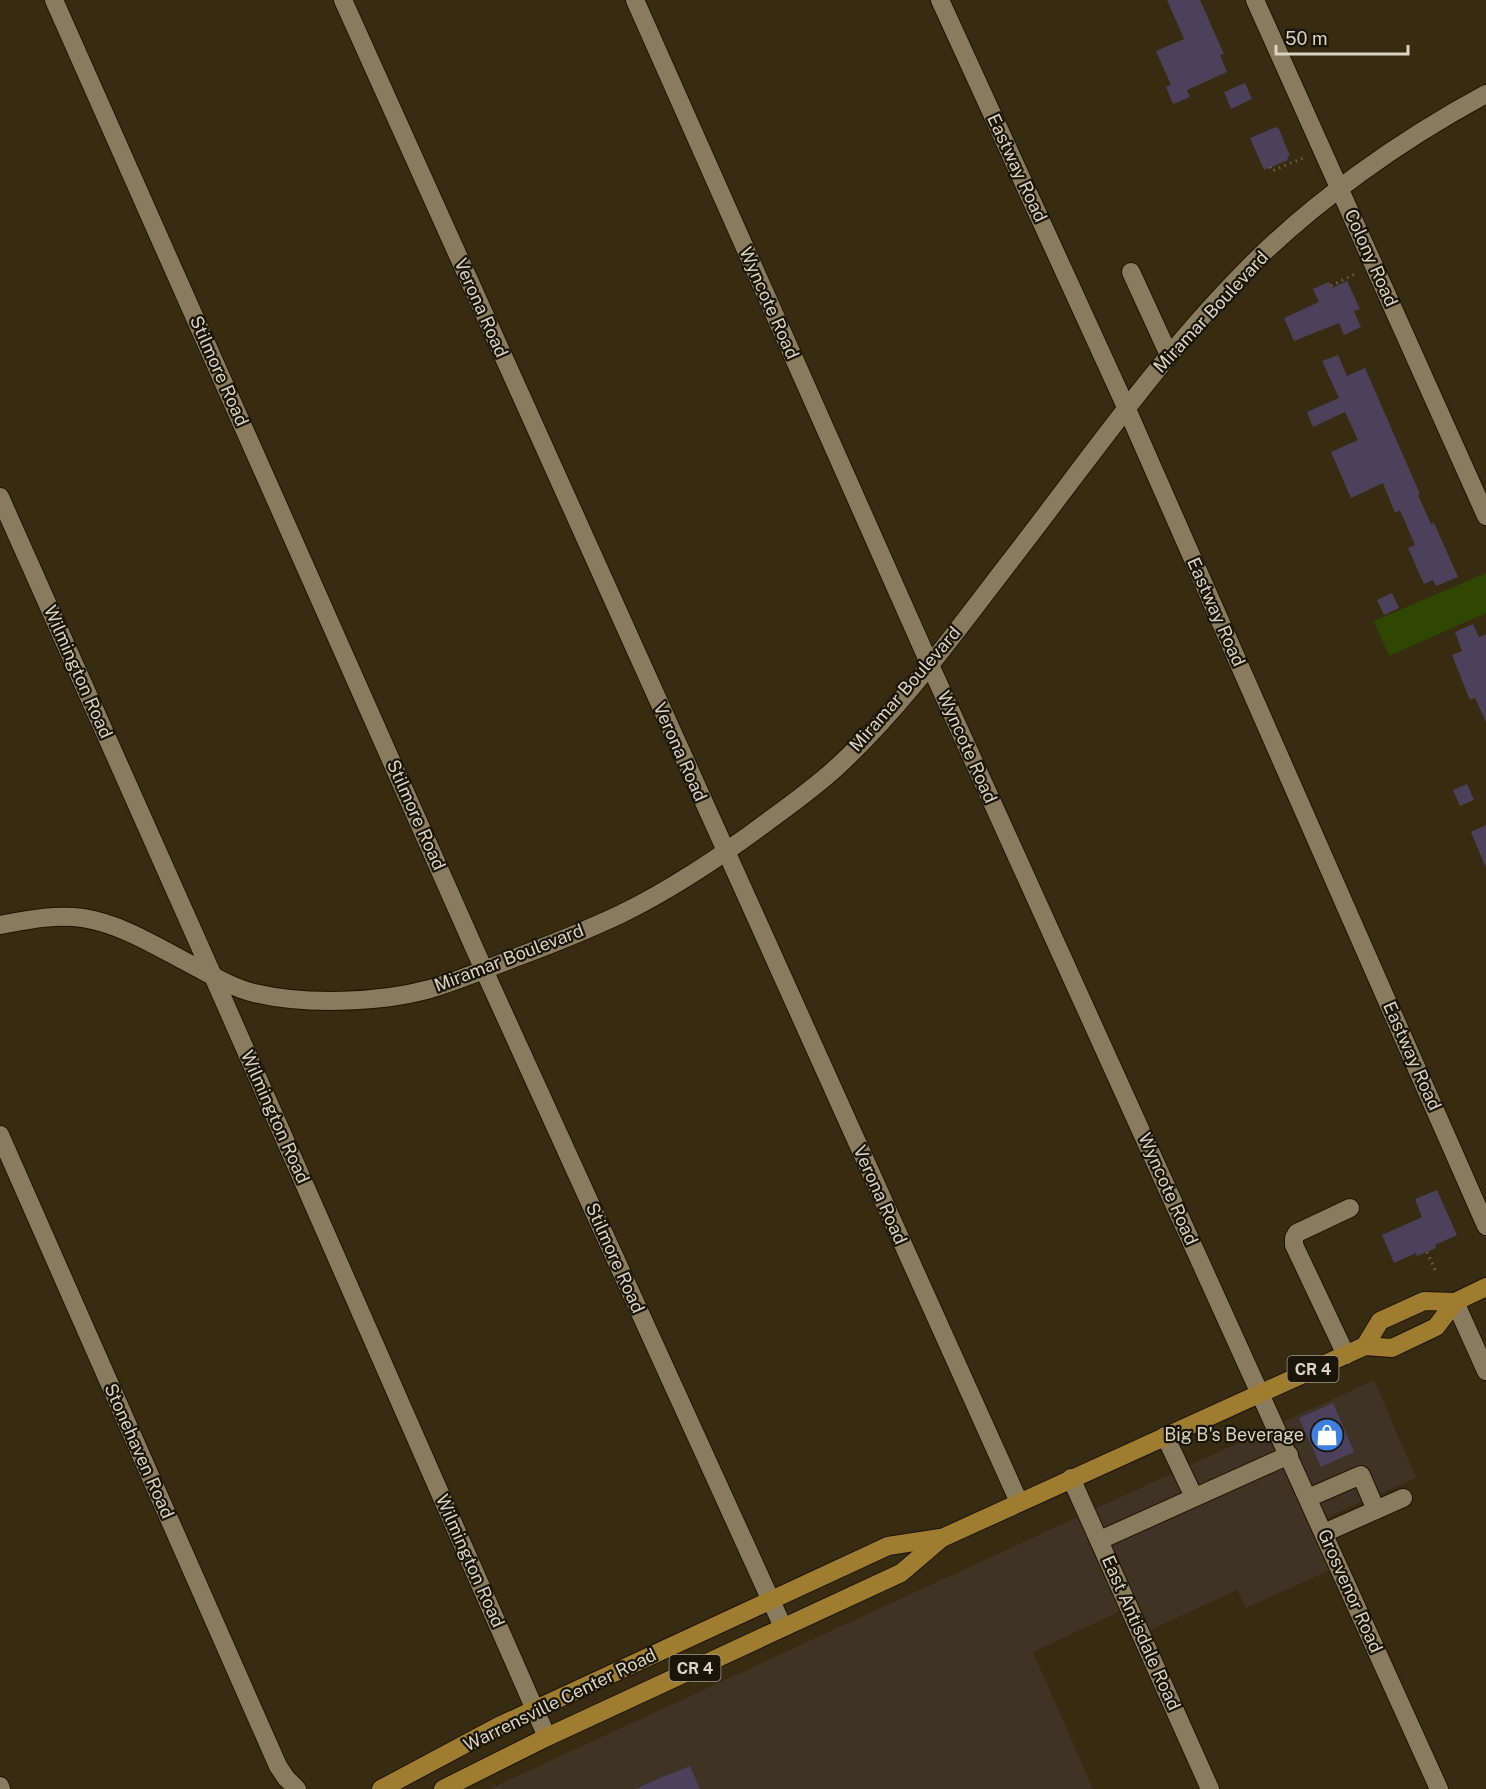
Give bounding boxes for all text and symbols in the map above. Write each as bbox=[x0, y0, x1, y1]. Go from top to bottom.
scale bar bbox=[1276, 18, 1408, 56]
text: 50 m bbox=[1285, 28, 1328, 49]
street label: Eastway Road bbox=[983, 110, 1052, 225]
street label: Colony Road bbox=[1341, 206, 1402, 310]
street label: Wyncote Road bbox=[735, 243, 804, 362]
street label: Miramar Boulevard bbox=[1149, 247, 1272, 377]
street label: Verona Road bbox=[450, 255, 513, 360]
street label: Stilmore Road bbox=[186, 312, 253, 429]
street label: Eastway Road bbox=[1183, 554, 1250, 669]
street label: Wilmington Road bbox=[40, 602, 117, 741]
street label: Miramar Boulevard bbox=[845, 622, 965, 755]
street label: Wyncote Road bbox=[933, 687, 1002, 806]
street label: Verona Road bbox=[649, 699, 712, 804]
street label: Stilmore Road bbox=[383, 756, 450, 873]
street label: Miramar Boulevard bbox=[431, 919, 587, 996]
street label: Eastway Road bbox=[1379, 998, 1446, 1113]
street label: Wilmington Road bbox=[237, 1047, 314, 1186]
street label: Wyncote Road bbox=[1134, 1129, 1203, 1248]
street label: Verona Road bbox=[849, 1142, 912, 1247]
street label: Stilmore Road bbox=[582, 1199, 649, 1316]
road number: CR 4 bbox=[1288, 1356, 1338, 1382]
street label: Stonehaven Road bbox=[100, 1380, 179, 1522]
shop icon: Big B's Beverage bbox=[1309, 1417, 1345, 1453]
place label: Big B's Beverage bbox=[1164, 1424, 1304, 1445]
street label: Wilmington Road bbox=[432, 1491, 509, 1630]
street label: Grosvenor Road bbox=[1314, 1526, 1387, 1656]
street label: East Antisdale Road bbox=[1098, 1552, 1185, 1713]
street label: Warrensville Center Road bbox=[460, 1644, 660, 1755]
road number: CR 4 bbox=[670, 1655, 720, 1681]

